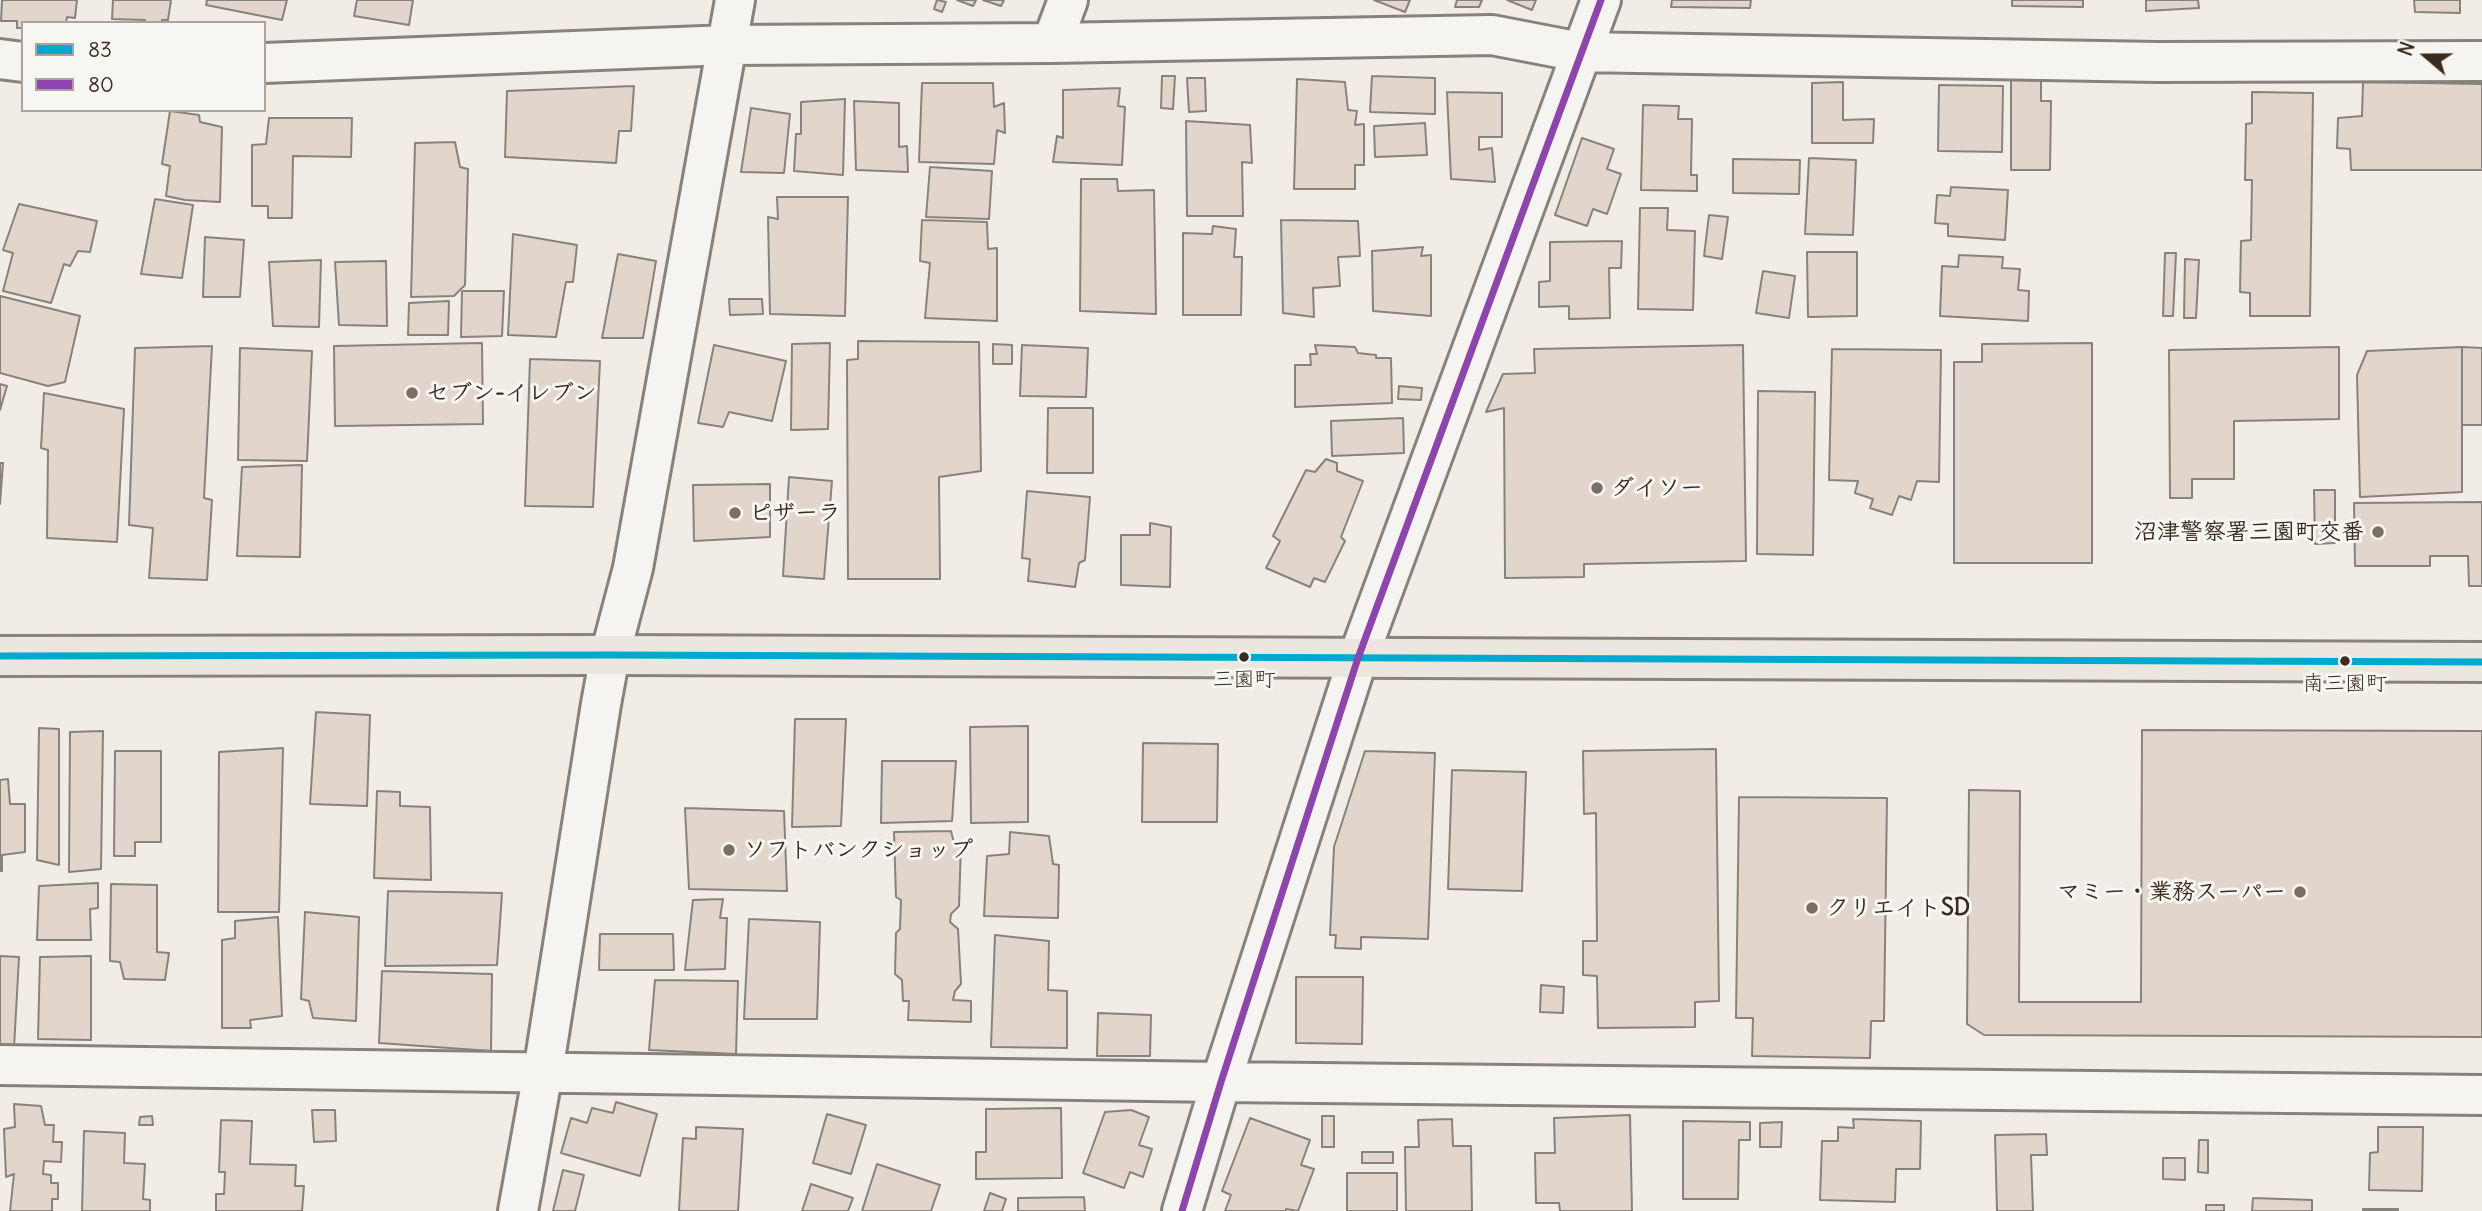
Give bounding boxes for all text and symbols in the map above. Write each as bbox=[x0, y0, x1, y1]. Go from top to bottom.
legend bbox=[21, 21, 266, 112]
north arrow bbox=[2391, 21, 2461, 91]
text: 83 bbox=[88, 36, 112, 63]
text: N bbox=[2393, 39, 2420, 59]
text: 80 bbox=[88, 71, 114, 98]
place label: セブン-イレブン bbox=[426, 379, 597, 407]
marker: セブン-イレブン bbox=[404, 385, 420, 401]
place label: ダイソー bbox=[1611, 474, 1703, 502]
marker: ダイソー bbox=[1589, 480, 1605, 496]
place label: ピザーラ bbox=[749, 499, 841, 527]
marker: ピザーラ bbox=[727, 505, 743, 521]
place label: 沼津警察署三園町交番 bbox=[2134, 518, 2364, 546]
marker: 沼津警察署三園町交番 bbox=[2370, 524, 2386, 540]
marker: 三園町 bbox=[1237, 650, 1251, 664]
marker: 南三園町 bbox=[2338, 654, 2352, 668]
place label: 三園町 bbox=[1213, 667, 1275, 693]
place label: 南三園町 bbox=[2303, 671, 2387, 697]
place label: ソフトバンクショップ bbox=[743, 836, 973, 864]
marker: ソフトバンクショップ bbox=[721, 842, 737, 858]
place label: マミー・業務スーパー bbox=[2057, 878, 2286, 906]
marker: マミー・業務スーパー bbox=[2292, 884, 2308, 900]
place label: クリエイトSD bbox=[1826, 894, 1970, 922]
marker: クリエイトSD bbox=[1804, 900, 1820, 916]

